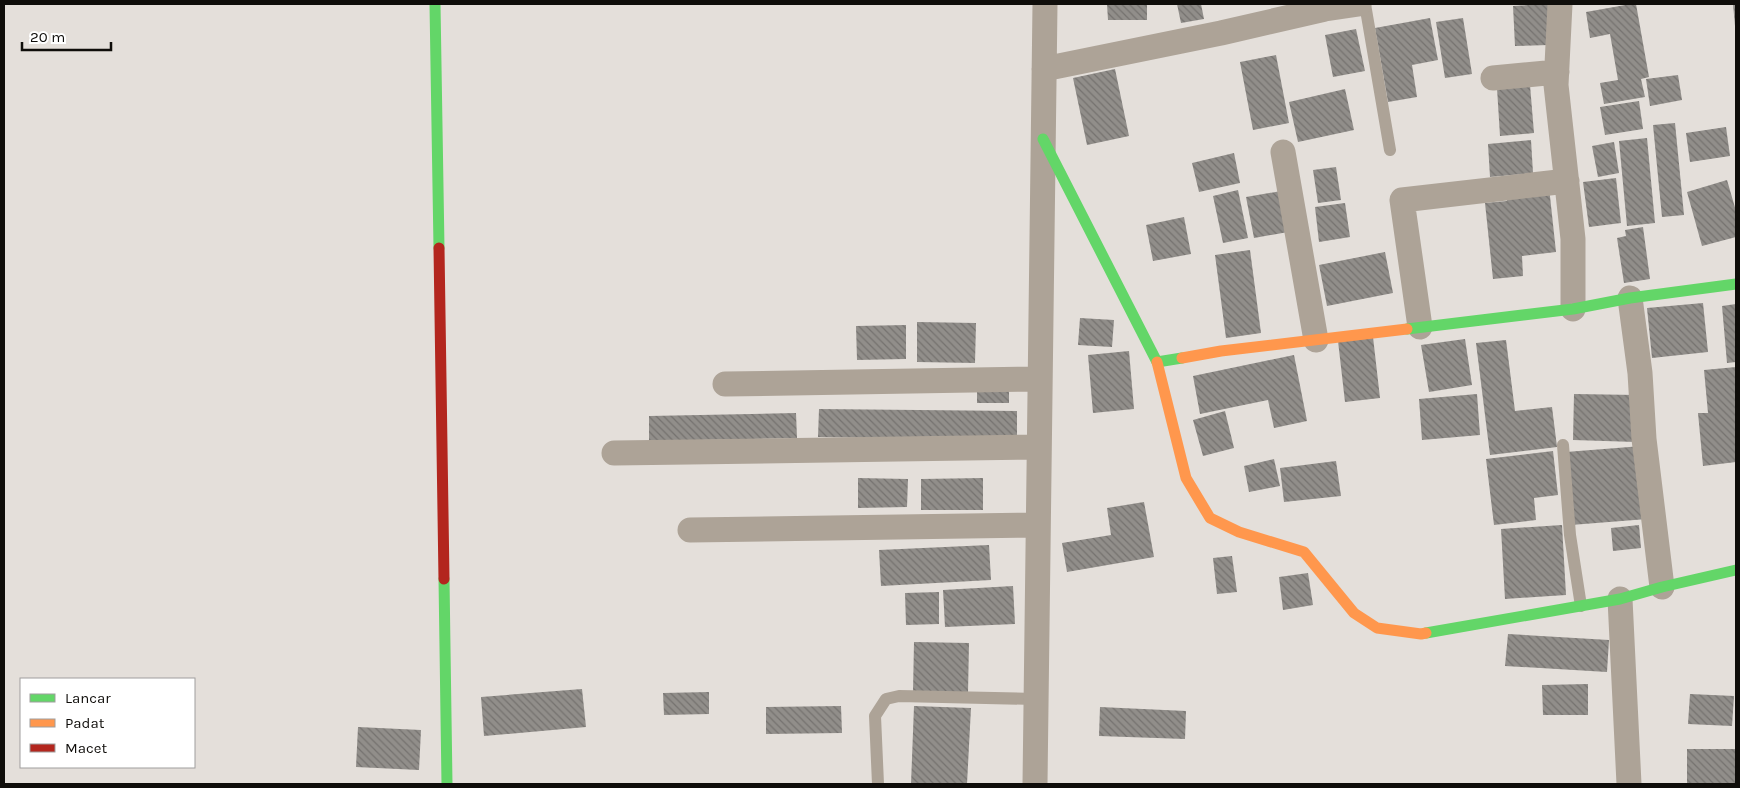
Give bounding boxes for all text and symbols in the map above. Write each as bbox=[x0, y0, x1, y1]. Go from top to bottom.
scale bar bbox=[22, 20, 111, 52]
text: 20 m bbox=[30, 28, 65, 46]
legend bbox=[20, 678, 195, 768]
text: Lancar bbox=[65, 689, 111, 707]
text: Padat bbox=[65, 714, 105, 732]
text: Macet bbox=[65, 739, 107, 757]

